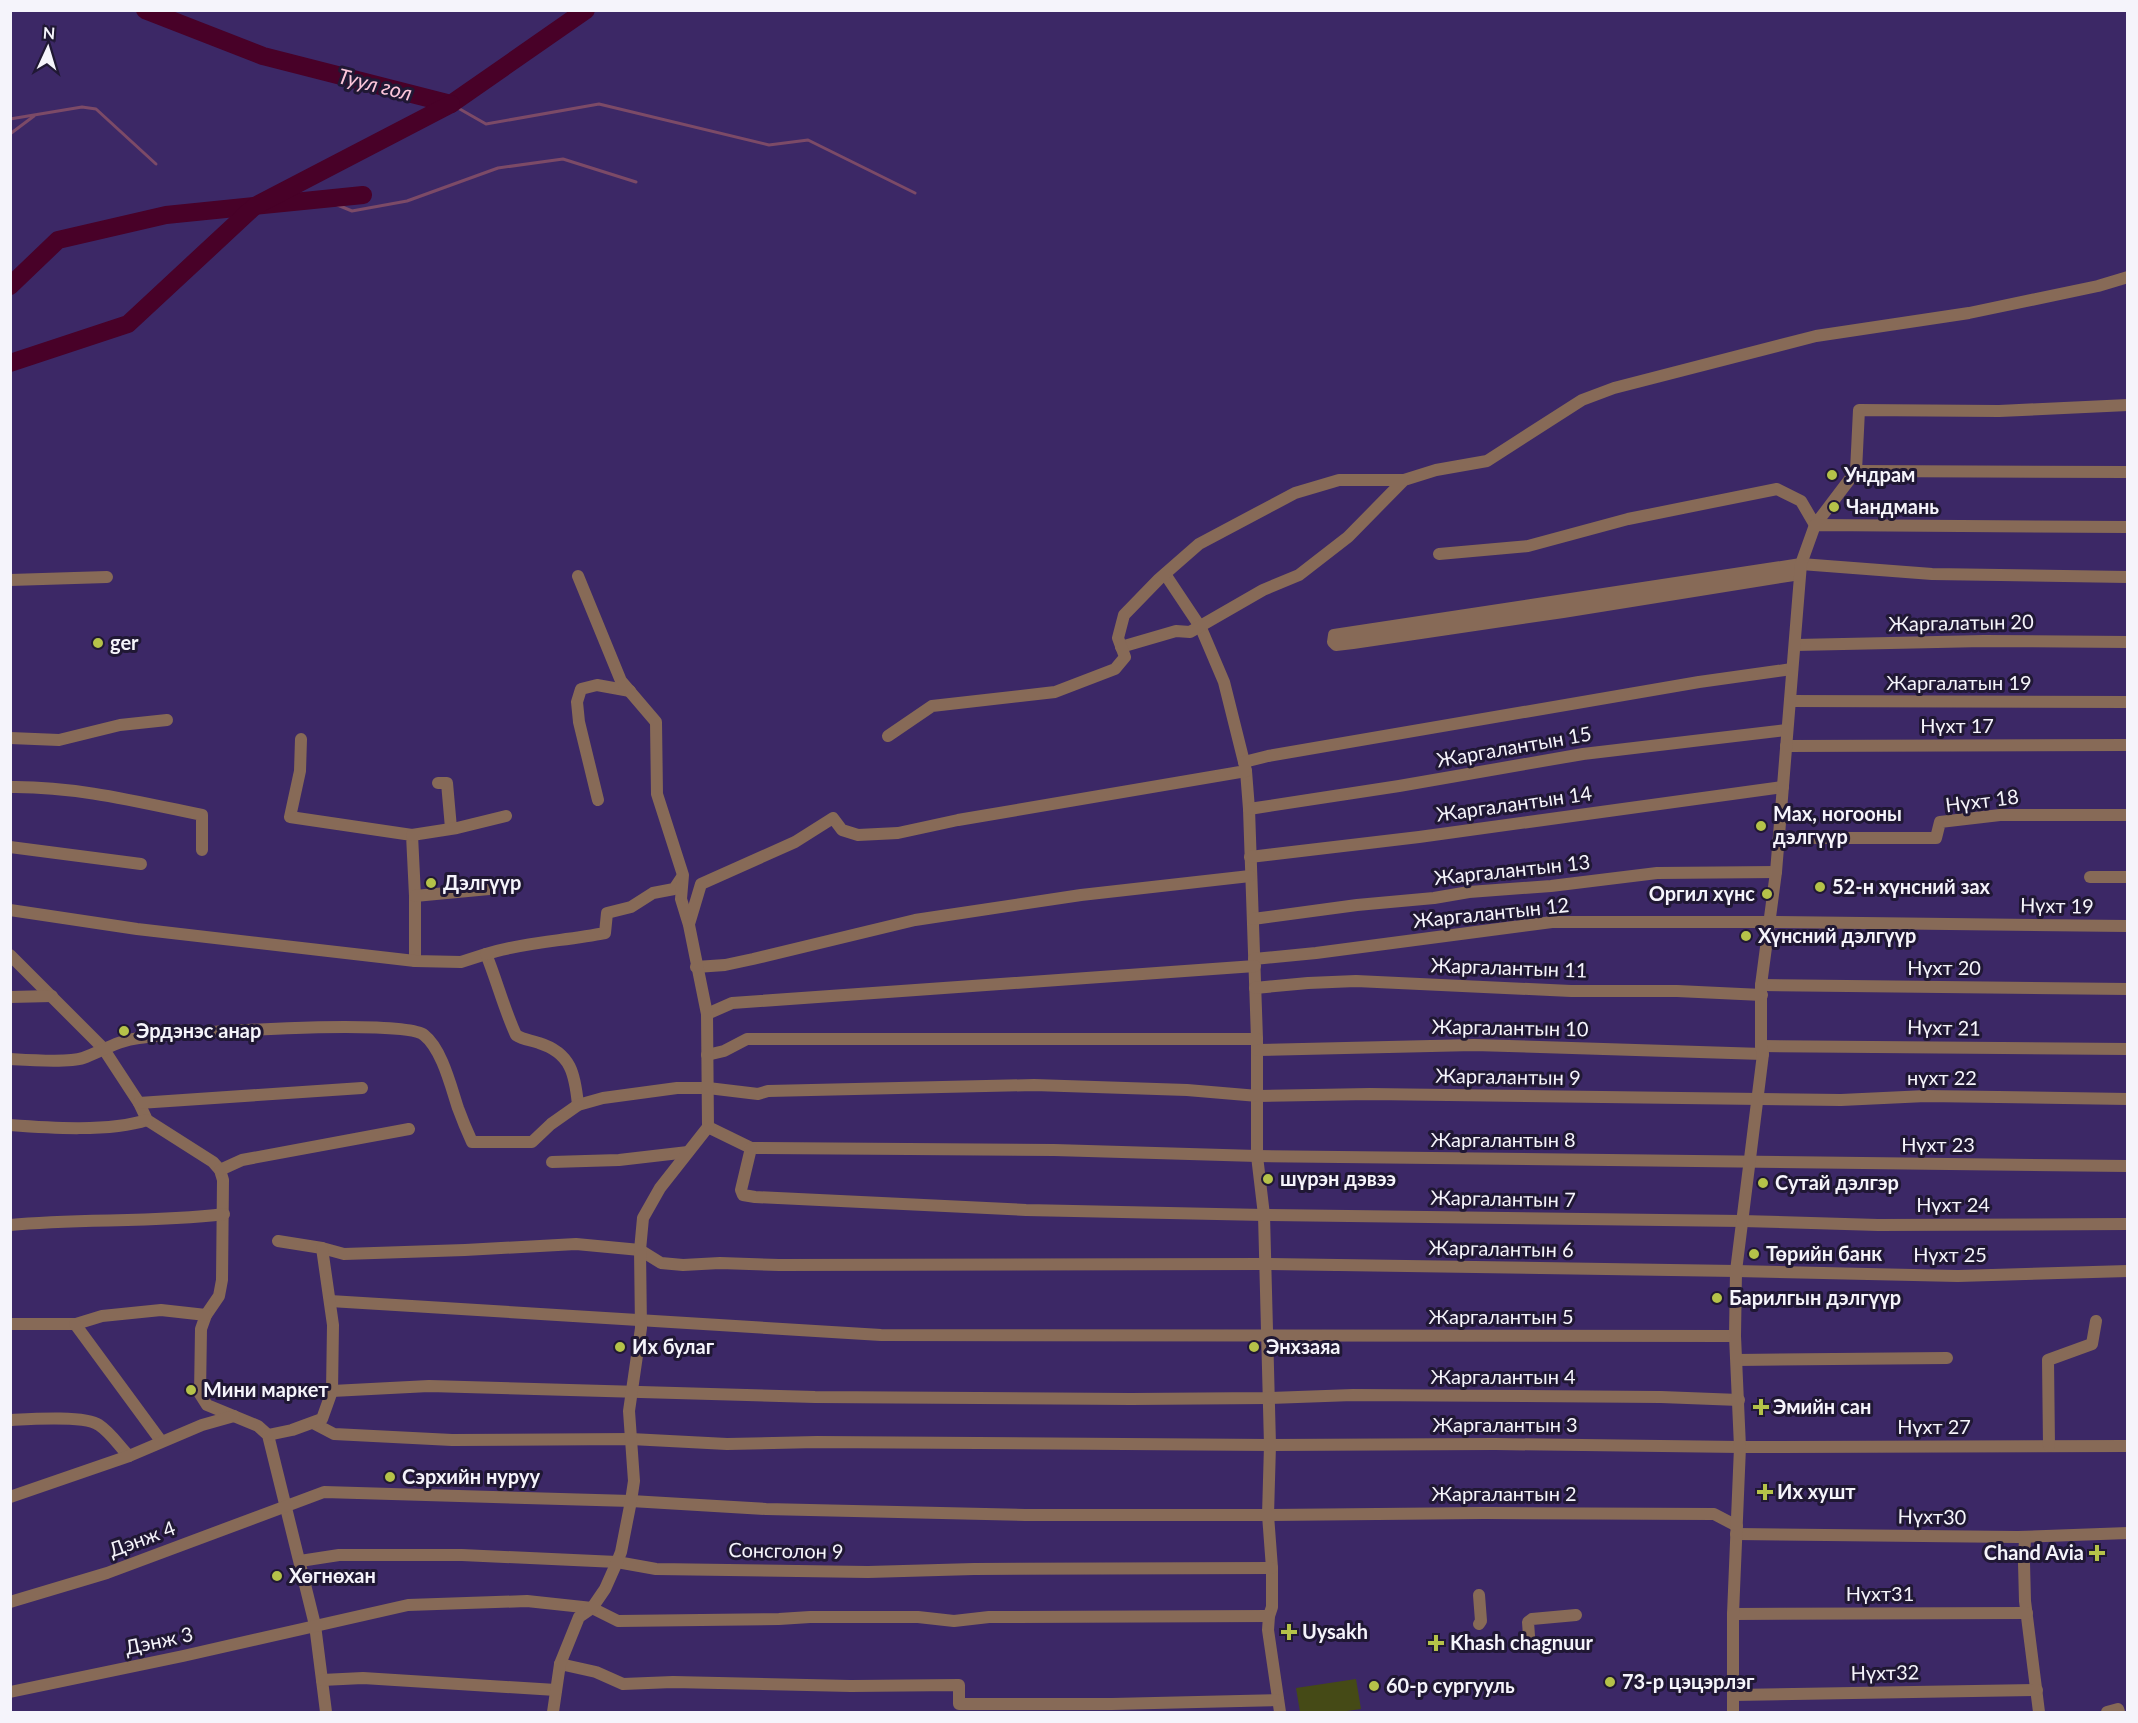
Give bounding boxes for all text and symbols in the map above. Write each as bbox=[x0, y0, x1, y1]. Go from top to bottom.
north arrow bbox=[18, 18, 78, 78]
text: N bbox=[42, 23, 56, 42]
water label: Туул гол bbox=[336, 62, 415, 105]
place label: Ундрам bbox=[1843, 462, 1915, 486]
marker: Ундрам bbox=[1825, 468, 1839, 482]
place label: Чандмань bbox=[1846, 494, 1939, 518]
marker: Чандмань bbox=[1827, 500, 1841, 514]
street label: Жаргалатын 20 bbox=[1888, 609, 2034, 635]
place label: ger bbox=[110, 630, 139, 654]
marker: ger bbox=[91, 636, 105, 650]
street label: Жаргалатын 19 bbox=[1886, 670, 2032, 694]
street label: Нүхт 17 bbox=[1920, 713, 1994, 737]
street label: Жаргалантын 15 bbox=[1435, 721, 1593, 771]
street label: Жаргалантын 14 bbox=[1435, 780, 1594, 826]
street label: Нүхт 18 bbox=[1944, 784, 2020, 816]
place label: Мах, ногооны дэлгүүр bbox=[1773, 801, 1902, 848]
marker: Мах, ногооны дэлгүүр bbox=[1754, 819, 1768, 833]
street label: Жаргалантын 13 bbox=[1433, 849, 1591, 889]
place label: Дэлгүүр bbox=[443, 870, 521, 894]
place label: 52-н хүнсний зах bbox=[1832, 874, 1991, 898]
marker: Дэлгүүр bbox=[424, 876, 438, 890]
marker: 52-н хүнсний зах bbox=[1813, 880, 1827, 894]
place label: Оргил хүнс bbox=[1649, 881, 1755, 905]
marker: Оргил хүнс bbox=[1760, 887, 1774, 901]
street label: Жаргалантын 12 bbox=[1412, 892, 1570, 932]
street label: Нүхт 19 bbox=[2020, 892, 2094, 918]
place label: Хүнсний дэлгүүр bbox=[1758, 923, 1916, 947]
marker: Хүнсний дэлгүүр bbox=[1739, 929, 1753, 943]
street label: Жаргалантын 11 bbox=[1430, 952, 1588, 982]
street label: Нүхт 20 bbox=[1907, 955, 1981, 979]
street label: Жаргалантын 10 bbox=[1431, 1014, 1589, 1040]
street label: Нүхт 21 bbox=[1907, 1014, 1981, 1040]
place label: Эрдэнэс анар bbox=[136, 1018, 261, 1042]
marker: Эрдэнэс анар bbox=[117, 1024, 131, 1038]
street label: Жаргалантын 9 bbox=[1435, 1063, 1581, 1089]
street label: нүхт 22 bbox=[1907, 1065, 1977, 1089]
street label: Жаргалантын 8 bbox=[1430, 1127, 1576, 1151]
street label: Нүхт 23 bbox=[1901, 1132, 1975, 1156]
place label: шүрэн дэвээ bbox=[1280, 1166, 1396, 1190]
place label: Сутай дэлгэр bbox=[1775, 1170, 1899, 1194]
marker: шүрэн дэвээ bbox=[1261, 1172, 1275, 1186]
marker: Сутай дэлгэр bbox=[1756, 1176, 1770, 1190]
street label: Жаргалантын 7 bbox=[1430, 1185, 1576, 1211]
street label: Нүхт 24 bbox=[1916, 1192, 1990, 1216]
street label: Жаргалантын 6 bbox=[1428, 1235, 1574, 1261]
place label: Төрийн банк bbox=[1766, 1241, 1882, 1265]
street label: Нүхт 25 bbox=[1913, 1242, 1987, 1266]
marker: Төрийн банк bbox=[1747, 1247, 1761, 1261]
place label: Барилгын дэлгүүр bbox=[1729, 1285, 1901, 1309]
marker: Барилгын дэлгүүр bbox=[1710, 1291, 1724, 1305]
street label: Жаргалантын 5 bbox=[1428, 1304, 1574, 1328]
place label: Их булаг bbox=[632, 1334, 715, 1358]
place label: Энхзаяа bbox=[1266, 1334, 1340, 1358]
marker: Их булаг bbox=[613, 1340, 627, 1354]
marker: Энхзаяа bbox=[1247, 1340, 1261, 1354]
street label: Жаргалантын 4 bbox=[1430, 1364, 1576, 1388]
place label: Мини маркет bbox=[203, 1377, 329, 1401]
marker: Мини маркет bbox=[184, 1383, 198, 1397]
place label: Эмийн сан bbox=[1773, 1394, 1871, 1418]
marker: Эмийн сан bbox=[1754, 1400, 1768, 1414]
street label: Жаргалантын 3 bbox=[1432, 1412, 1578, 1436]
street label: Нүхт 27 bbox=[1897, 1414, 1971, 1438]
place label: Сэрхийн нуруу bbox=[402, 1464, 540, 1488]
marker: Сэрхийн нуруу bbox=[383, 1470, 397, 1484]
place label: Их хушт bbox=[1777, 1479, 1856, 1503]
street label: Жаргалантын 2 bbox=[1431, 1481, 1577, 1505]
marker: Их хушт bbox=[1758, 1485, 1772, 1499]
street label: Нүхт30 bbox=[1898, 1503, 1967, 1529]
street label: Дэнж 4 bbox=[105, 1515, 179, 1561]
street label: Сонсголон 9 bbox=[728, 1537, 844, 1563]
place label: Chand Avia bbox=[1984, 1540, 2084, 1564]
marker: Chand Avia bbox=[2088, 1544, 2106, 1562]
place label: Хөгнөхан bbox=[289, 1563, 376, 1587]
marker: Хөгнөхан bbox=[270, 1569, 284, 1583]
street label: Нүхт31 bbox=[1846, 1581, 1914, 1605]
place label: Uysakh bbox=[1302, 1619, 1368, 1643]
street label: Дэнж 3 bbox=[123, 1621, 195, 1659]
marker: Uysakh bbox=[1280, 1623, 1298, 1641]
place label: Khash chagnuur bbox=[1450, 1630, 1594, 1654]
marker: Khash chagnuur bbox=[1427, 1634, 1445, 1652]
street label: Нүхт32 bbox=[1850, 1659, 1919, 1685]
place label: 73-р цэцэрлэг bbox=[1622, 1669, 1755, 1693]
place label: 60-р сургууль bbox=[1386, 1673, 1515, 1697]
marker: 73-р цэцэрлэг bbox=[1603, 1675, 1617, 1689]
marker: 60-р сургууль bbox=[1367, 1679, 1381, 1693]

